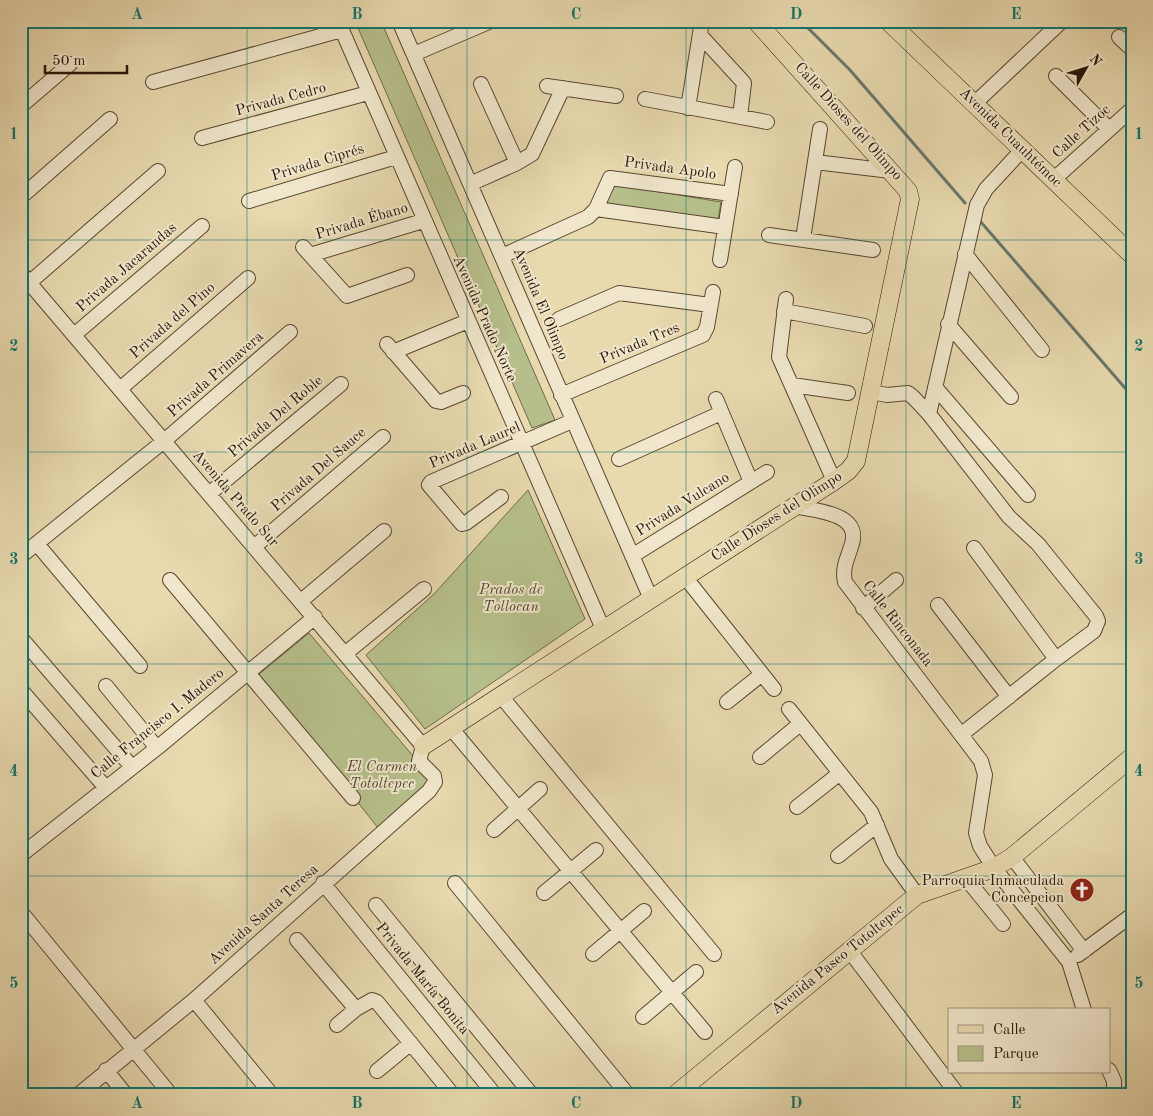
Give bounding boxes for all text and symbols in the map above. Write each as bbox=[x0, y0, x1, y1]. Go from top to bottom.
text: A bbox=[131, 7, 143, 23]
text: B bbox=[351, 7, 363, 23]
text: C bbox=[571, 7, 581, 23]
text: D bbox=[790, 7, 802, 23]
text: E bbox=[1010, 7, 1022, 23]
scale bar bbox=[45, 42, 128, 74]
north arrow bbox=[1060, 42, 1110, 92]
text: N bbox=[1087, 52, 1104, 69]
text: 50 m bbox=[52, 54, 86, 69]
street label: Calle Dioses del Olimpo bbox=[791, 60, 905, 184]
street label: Privada Cedro bbox=[234, 81, 328, 119]
street label: Avenida Cuauhtémoc bbox=[956, 85, 1064, 191]
street label: Calle Tizoc bbox=[1050, 102, 1114, 162]
text: 1 bbox=[9, 127, 19, 143]
text: 1 bbox=[1134, 127, 1144, 143]
street label: Privada Ciprés bbox=[270, 142, 366, 184]
street label: Privada Apolo bbox=[623, 155, 717, 183]
street label: Privada Ébano bbox=[313, 198, 410, 243]
street label: Privada Jacarandas bbox=[74, 220, 180, 316]
street label: Avenida El Olimpo bbox=[510, 246, 570, 362]
street label: Avenida Prado Norte bbox=[449, 253, 519, 385]
street label: Privada del Pino bbox=[128, 280, 218, 362]
street label: Privada Tres bbox=[598, 320, 682, 368]
street label: Privada Primavera bbox=[165, 329, 267, 421]
text: 2 bbox=[9, 339, 19, 355]
text: 2 bbox=[1134, 339, 1144, 355]
street label: Privada Del Roble bbox=[226, 373, 326, 461]
street label: Privada Laurel bbox=[427, 420, 523, 472]
street label: Privada Del Sauce bbox=[269, 425, 369, 515]
street label: Avenida Prado Sur bbox=[189, 448, 281, 550]
street label: Calle Dioses del Olimpo bbox=[709, 469, 845, 565]
street label: Privada Vulcano bbox=[634, 470, 732, 540]
text: 3 bbox=[9, 552, 19, 568]
text: 3 bbox=[1134, 552, 1144, 568]
street label: Calle Rinconada bbox=[859, 578, 935, 670]
park label: Prados de Tollocan bbox=[478, 583, 543, 615]
street label: Calle Francisco I. Madero bbox=[89, 666, 227, 782]
park label: El Carmen Totoltepec bbox=[346, 760, 418, 792]
text: 4 bbox=[9, 764, 19, 780]
text: 4 bbox=[1134, 764, 1144, 780]
street label: Avenida Santa Teresa bbox=[206, 862, 322, 968]
place label: Parroquia Inmaculada Concepcion bbox=[922, 874, 1065, 906]
church icon: Parroquia Inmaculada Concepcion bbox=[1069, 877, 1095, 903]
street label: Avenida Paseo Totoltepec bbox=[769, 902, 907, 1018]
street label: Privada María Bonita bbox=[372, 920, 472, 1038]
text: 5 bbox=[9, 976, 19, 992]
text: 5 bbox=[1134, 976, 1144, 992]
legend bbox=[948, 1008, 1110, 1074]
text: Calle bbox=[993, 1023, 1026, 1038]
text: Parque bbox=[993, 1047, 1039, 1062]
text: A bbox=[131, 1096, 143, 1112]
text: B bbox=[351, 1096, 363, 1112]
text: C bbox=[571, 1096, 581, 1112]
text: D bbox=[790, 1096, 802, 1112]
text: E bbox=[1010, 1096, 1022, 1112]

